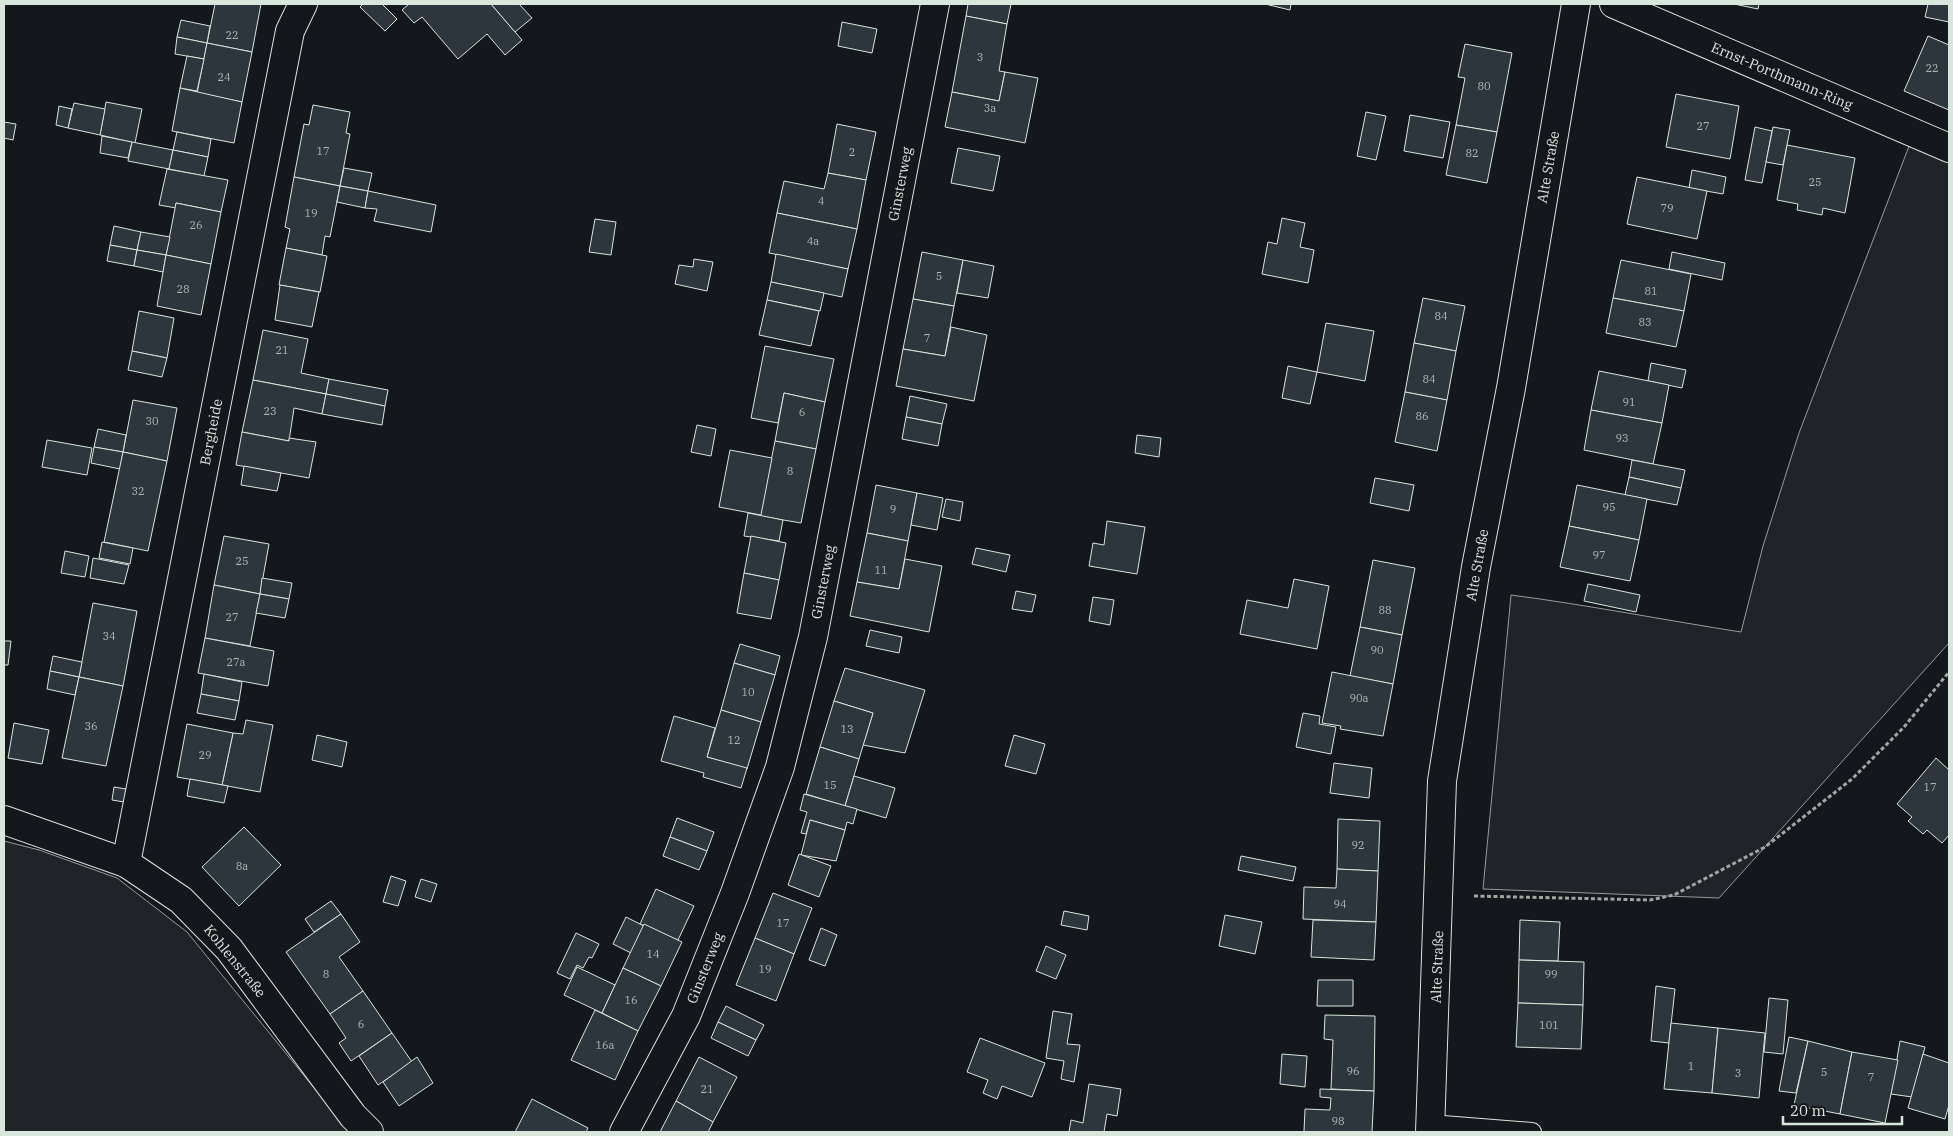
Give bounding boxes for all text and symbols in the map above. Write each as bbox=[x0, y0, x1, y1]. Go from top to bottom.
house number: 22 bbox=[225, 28, 239, 42]
street label: Ernst-Porthmann-Ring bbox=[1708, 38, 1856, 114]
house number: 3 bbox=[977, 50, 983, 64]
house number: 22 bbox=[1925, 61, 1939, 75]
house number: 24 bbox=[217, 70, 231, 84]
house number: 80 bbox=[1477, 79, 1491, 93]
house number: 3a bbox=[984, 101, 996, 115]
house number: 27 bbox=[1696, 119, 1710, 133]
street label: Alte Straße bbox=[1533, 130, 1563, 204]
house number: 17 bbox=[316, 144, 330, 158]
house number: 2 bbox=[849, 145, 855, 159]
street label: Ginsterweg bbox=[884, 145, 916, 223]
house number: 82 bbox=[1465, 146, 1479, 160]
house number: 25 bbox=[1808, 175, 1822, 189]
house number: 4 bbox=[818, 194, 825, 208]
house number: 79 bbox=[1660, 201, 1674, 215]
house number: 19 bbox=[304, 206, 318, 220]
house number: 26 bbox=[189, 218, 203, 232]
house number: 4a bbox=[807, 234, 819, 248]
house number: 5 bbox=[936, 269, 942, 283]
house number: 28 bbox=[176, 282, 190, 296]
house number: 81 bbox=[1644, 284, 1658, 298]
house number: 84 bbox=[1434, 309, 1448, 323]
house number: 83 bbox=[1638, 315, 1652, 329]
house number: 7 bbox=[924, 331, 930, 345]
house number: 21 bbox=[275, 343, 289, 357]
house number: 84 bbox=[1422, 372, 1436, 386]
house number: 91 bbox=[1622, 395, 1636, 409]
street label: Bergheide bbox=[196, 397, 226, 467]
house number: 23 bbox=[263, 404, 277, 418]
house number: 6 bbox=[799, 405, 805, 419]
house number: 86 bbox=[1415, 409, 1429, 423]
house number: 30 bbox=[145, 414, 159, 428]
house number: 93 bbox=[1615, 431, 1629, 445]
house number: 8 bbox=[787, 464, 793, 478]
house number: 32 bbox=[131, 484, 145, 498]
house number: 95 bbox=[1602, 500, 1616, 514]
house number: 9 bbox=[890, 502, 896, 516]
street label: Alte Straße bbox=[1462, 528, 1492, 602]
street label: Ginsterweg bbox=[807, 543, 839, 621]
house number: 97 bbox=[1592, 548, 1606, 562]
house number: 25 bbox=[235, 554, 249, 568]
house number: 11 bbox=[874, 563, 888, 577]
house number: 88 bbox=[1378, 603, 1392, 617]
house number: 27 bbox=[225, 610, 239, 624]
house number: 34 bbox=[102, 629, 116, 643]
house number: 90 bbox=[1370, 643, 1384, 657]
house number: 27a bbox=[226, 655, 246, 669]
house number: 10 bbox=[741, 685, 755, 699]
house number: 90a bbox=[1349, 691, 1369, 705]
house number: 36 bbox=[84, 719, 98, 733]
house number: 13 bbox=[840, 722, 854, 736]
house number: 12 bbox=[727, 733, 741, 747]
house number: 29 bbox=[198, 748, 212, 762]
house number: 15 bbox=[823, 778, 837, 792]
house number: 17 bbox=[1923, 780, 1937, 794]
house number: 92 bbox=[1351, 838, 1365, 852]
house number: 8a bbox=[236, 859, 248, 873]
house number: 94 bbox=[1333, 897, 1347, 911]
house number: 17 bbox=[776, 916, 790, 930]
street label: Kohlenstraße bbox=[200, 921, 270, 1001]
street label: Ginsterweg bbox=[683, 929, 728, 1006]
street label: Alte Straße bbox=[1427, 930, 1447, 1004]
house number: 14 bbox=[646, 947, 660, 961]
house number: 19 bbox=[758, 962, 772, 976]
house number: 8 bbox=[323, 967, 329, 981]
house number: 99 bbox=[1544, 967, 1558, 981]
house number: 16 bbox=[624, 993, 638, 1007]
house number: 6 bbox=[358, 1017, 364, 1031]
house number: 101 bbox=[1539, 1018, 1559, 1032]
house number: 16a bbox=[595, 1038, 615, 1052]
house number: 1 bbox=[1688, 1059, 1694, 1073]
house number: 96 bbox=[1346, 1064, 1360, 1078]
house number: 5 bbox=[1821, 1065, 1827, 1079]
house number: 3 bbox=[1735, 1066, 1741, 1080]
house number: 7 bbox=[1868, 1070, 1874, 1084]
house number: 21 bbox=[700, 1082, 714, 1096]
scale bar bbox=[1783, 1094, 1902, 1126]
text: 20 m bbox=[1790, 1101, 1826, 1120]
house number: 98 bbox=[1331, 1114, 1345, 1128]

